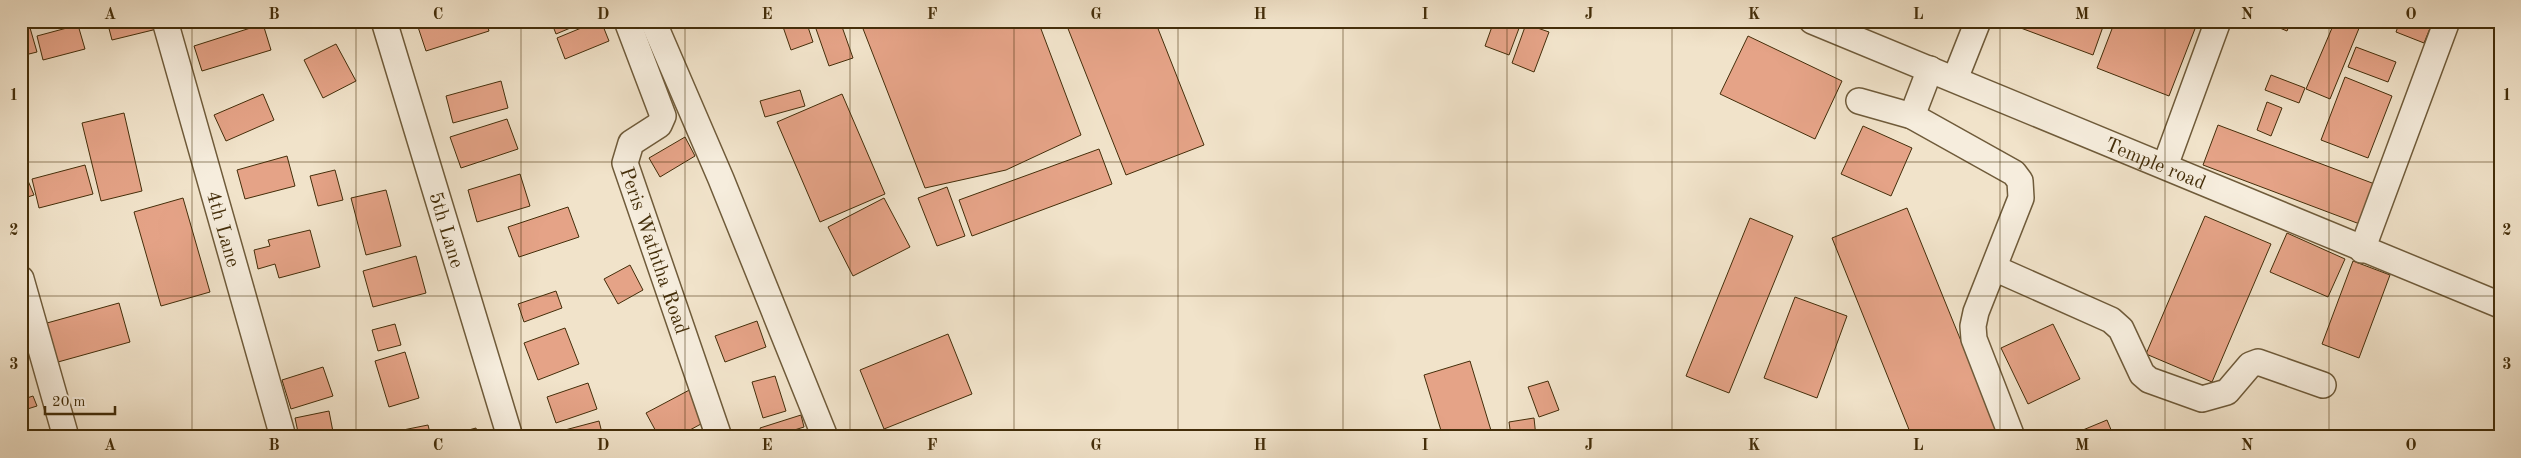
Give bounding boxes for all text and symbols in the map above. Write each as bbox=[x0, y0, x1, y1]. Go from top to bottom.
text: A bbox=[104, 7, 116, 23]
text: B bbox=[268, 7, 280, 23]
text: C bbox=[433, 7, 443, 23]
text: D bbox=[597, 7, 609, 23]
text: E bbox=[761, 7, 773, 23]
text: F bbox=[927, 7, 938, 23]
text: G bbox=[1090, 7, 1102, 23]
text: H bbox=[1253, 7, 1267, 23]
text: I bbox=[1421, 7, 1429, 23]
text: J bbox=[1585, 7, 1594, 23]
text: K bbox=[1748, 7, 1760, 23]
text: L bbox=[1913, 7, 1924, 23]
text: M bbox=[2075, 7, 2089, 23]
text: N bbox=[2241, 7, 2254, 23]
text: O bbox=[2405, 7, 2417, 23]
text: 1 bbox=[9, 88, 19, 104]
text: 1 bbox=[2502, 88, 2512, 104]
street label: Temple road bbox=[2102, 135, 2208, 194]
street label: Peris Waththa Road bbox=[615, 165, 691, 337]
street label: 4th Lane bbox=[202, 189, 242, 270]
street label: 5th Lane bbox=[424, 190, 466, 271]
text: 2 bbox=[9, 223, 19, 239]
text: 2 bbox=[2502, 223, 2512, 239]
text: 3 bbox=[9, 357, 19, 373]
text: 3 bbox=[2502, 357, 2512, 373]
scale bar bbox=[45, 383, 115, 415]
text: 20 m bbox=[52, 395, 86, 410]
text: A bbox=[104, 438, 116, 454]
text: B bbox=[268, 438, 280, 454]
text: C bbox=[433, 438, 443, 454]
text: D bbox=[597, 438, 609, 454]
text: E bbox=[761, 438, 773, 454]
text: F bbox=[927, 438, 938, 454]
text: G bbox=[1090, 438, 1102, 454]
text: H bbox=[1253, 438, 1267, 454]
text: I bbox=[1421, 438, 1429, 454]
text: J bbox=[1585, 438, 1594, 454]
text: K bbox=[1748, 438, 1760, 454]
text: L bbox=[1913, 438, 1924, 454]
text: M bbox=[2075, 438, 2089, 454]
text: N bbox=[2241, 438, 2254, 454]
text: O bbox=[2405, 438, 2417, 454]

